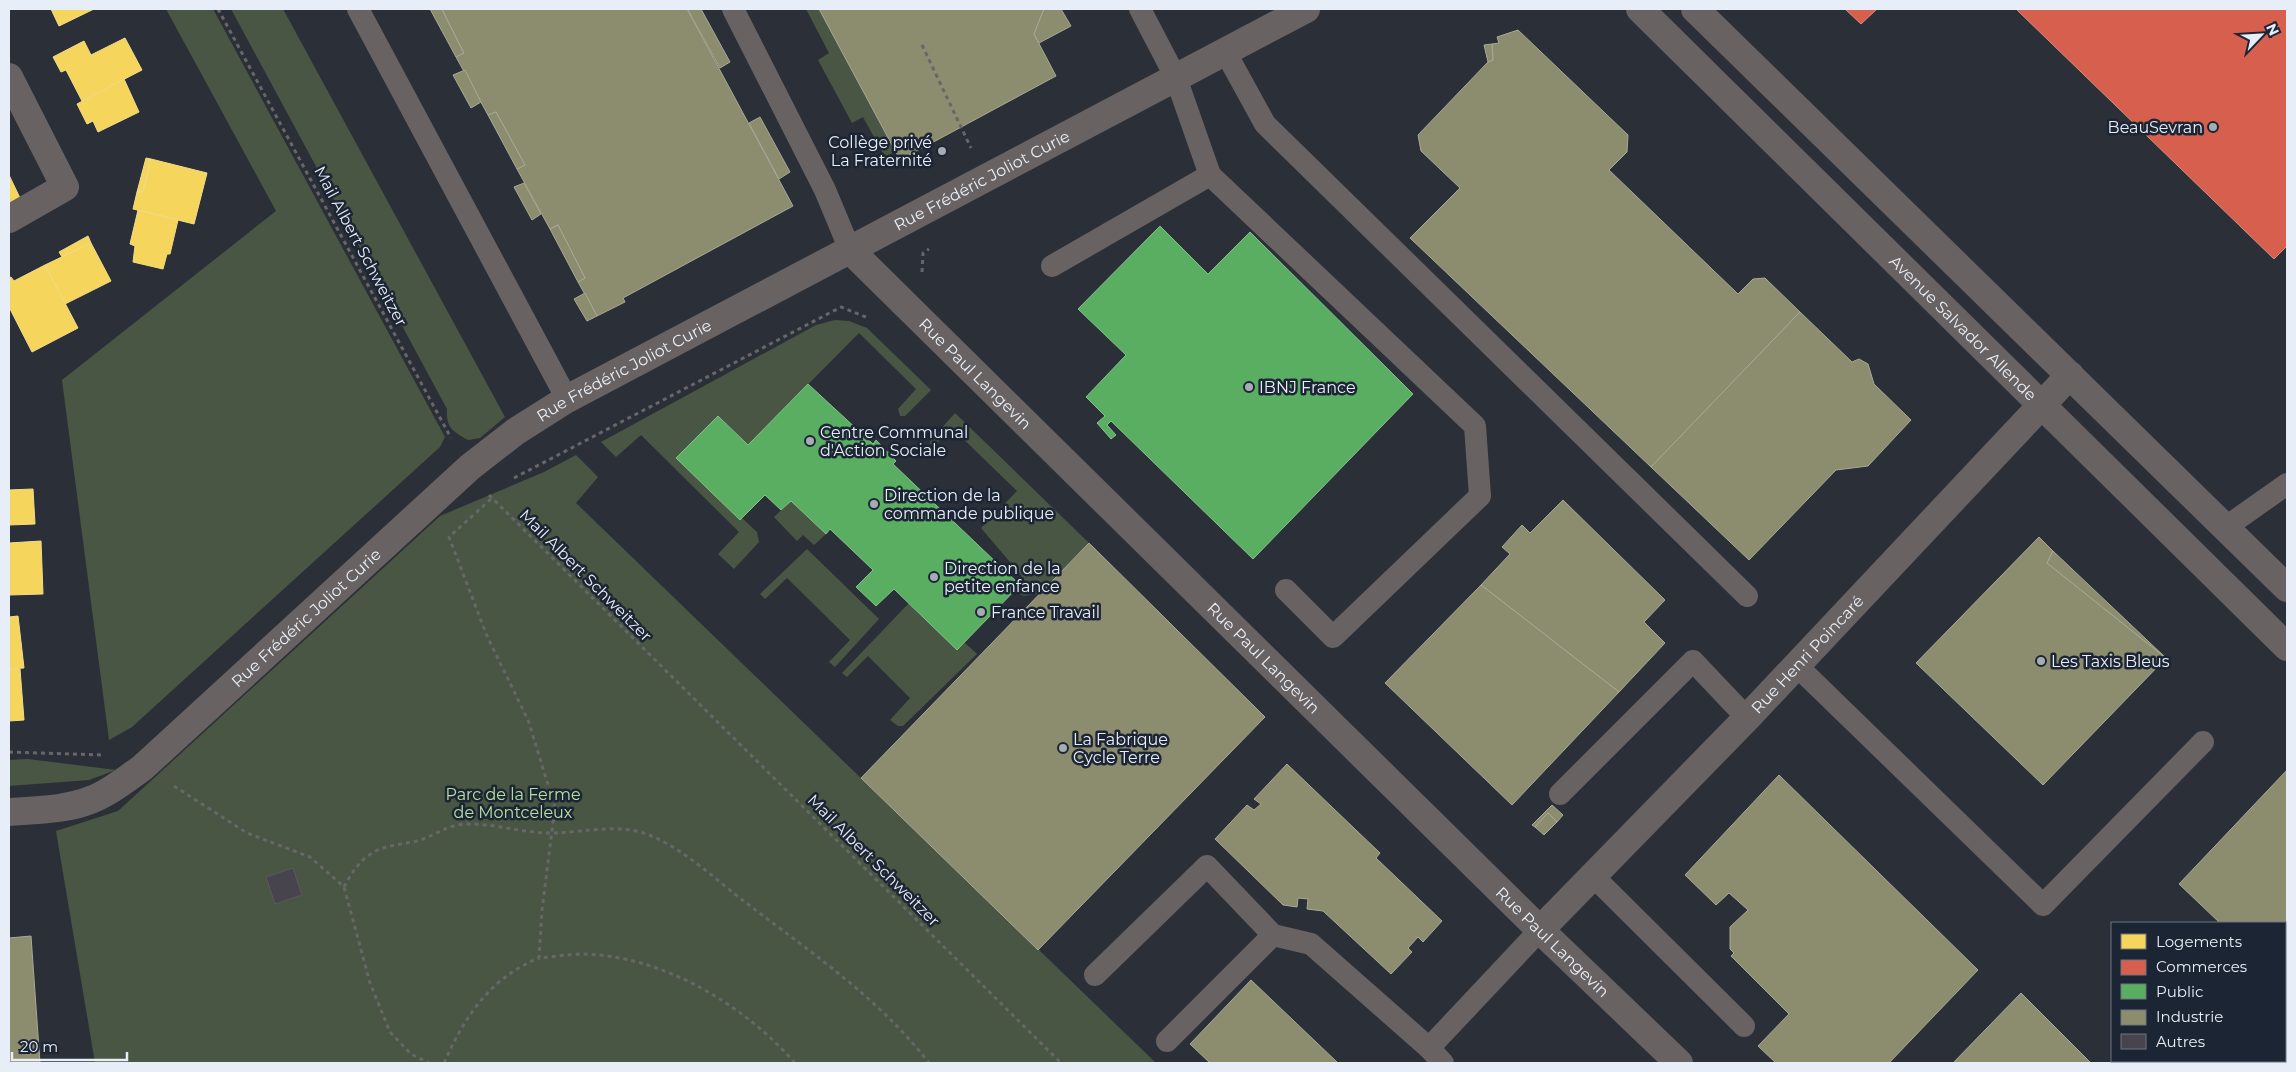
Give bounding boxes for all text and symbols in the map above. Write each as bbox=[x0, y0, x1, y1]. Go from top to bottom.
north arrow bbox=[2236, 10, 2286, 60]
text: N bbox=[2262, 21, 2283, 38]
place label: BeauSevran bbox=[2108, 118, 2203, 137]
marker: BeauSevran bbox=[2207, 121, 2219, 133]
street label: Rue Frédéric Joliot Curie bbox=[891, 127, 1073, 235]
place label: Collège privé La Fraternité bbox=[828, 133, 932, 170]
marker: Collège privé La Fraternité bbox=[936, 145, 948, 157]
street label: Mail Albert Schweitzer bbox=[310, 163, 411, 330]
street label: Avenue Salvador Allende bbox=[1885, 252, 2040, 405]
street label: Rue Paul Langevin bbox=[915, 314, 1035, 433]
street label: Rue Frédéric Joliot Curie bbox=[533, 316, 715, 426]
place label: IBNJ France bbox=[1259, 378, 1356, 397]
marker: IBNJ France bbox=[1243, 381, 1255, 393]
place label: Centre Communal d'Action Sociale bbox=[820, 423, 968, 460]
marker: Centre Communal d'Action Sociale bbox=[804, 435, 816, 447]
place label: Direction de la commande publique bbox=[884, 486, 1054, 523]
marker: Direction de la commande publique bbox=[868, 498, 880, 510]
street label: Mail Albert Schweitzer bbox=[516, 505, 656, 645]
street label: Rue Frédéric Joliot Curie bbox=[228, 545, 385, 691]
place label: Direction de la petite enfance bbox=[944, 559, 1061, 596]
marker: Direction de la petite enfance bbox=[928, 571, 940, 583]
street label: Rue Henri Poincaré bbox=[1747, 591, 1868, 718]
street label: Rue Paul Langevin bbox=[1203, 599, 1324, 718]
place label: France Travail bbox=[991, 603, 1100, 622]
marker: France Travail bbox=[975, 606, 987, 618]
place label: Les Taxis Bleus bbox=[2051, 652, 2170, 671]
marker: Les Taxis Bleus bbox=[2035, 655, 2047, 667]
place label: La Fabrique Cycle Terre bbox=[1073, 730, 1168, 767]
marker: La Fabrique Cycle Terre bbox=[1057, 742, 1069, 754]
park label: Parc de la Ferme de Montceleux bbox=[445, 785, 581, 822]
street label: Mail Albert Schweitzer bbox=[804, 790, 944, 930]
street label: Rue Paul Langevin bbox=[1492, 883, 1613, 1001]
legend bbox=[2111, 922, 2286, 1062]
text: Logements bbox=[2156, 932, 2242, 951]
text: Commerces bbox=[2156, 957, 2247, 976]
text: Public bbox=[2156, 982, 2204, 1001]
text: Industrie bbox=[2156, 1007, 2223, 1026]
scale bar bbox=[12, 1030, 128, 1062]
text: Autres bbox=[2156, 1032, 2205, 1051]
text: 20 m bbox=[20, 1037, 58, 1056]

